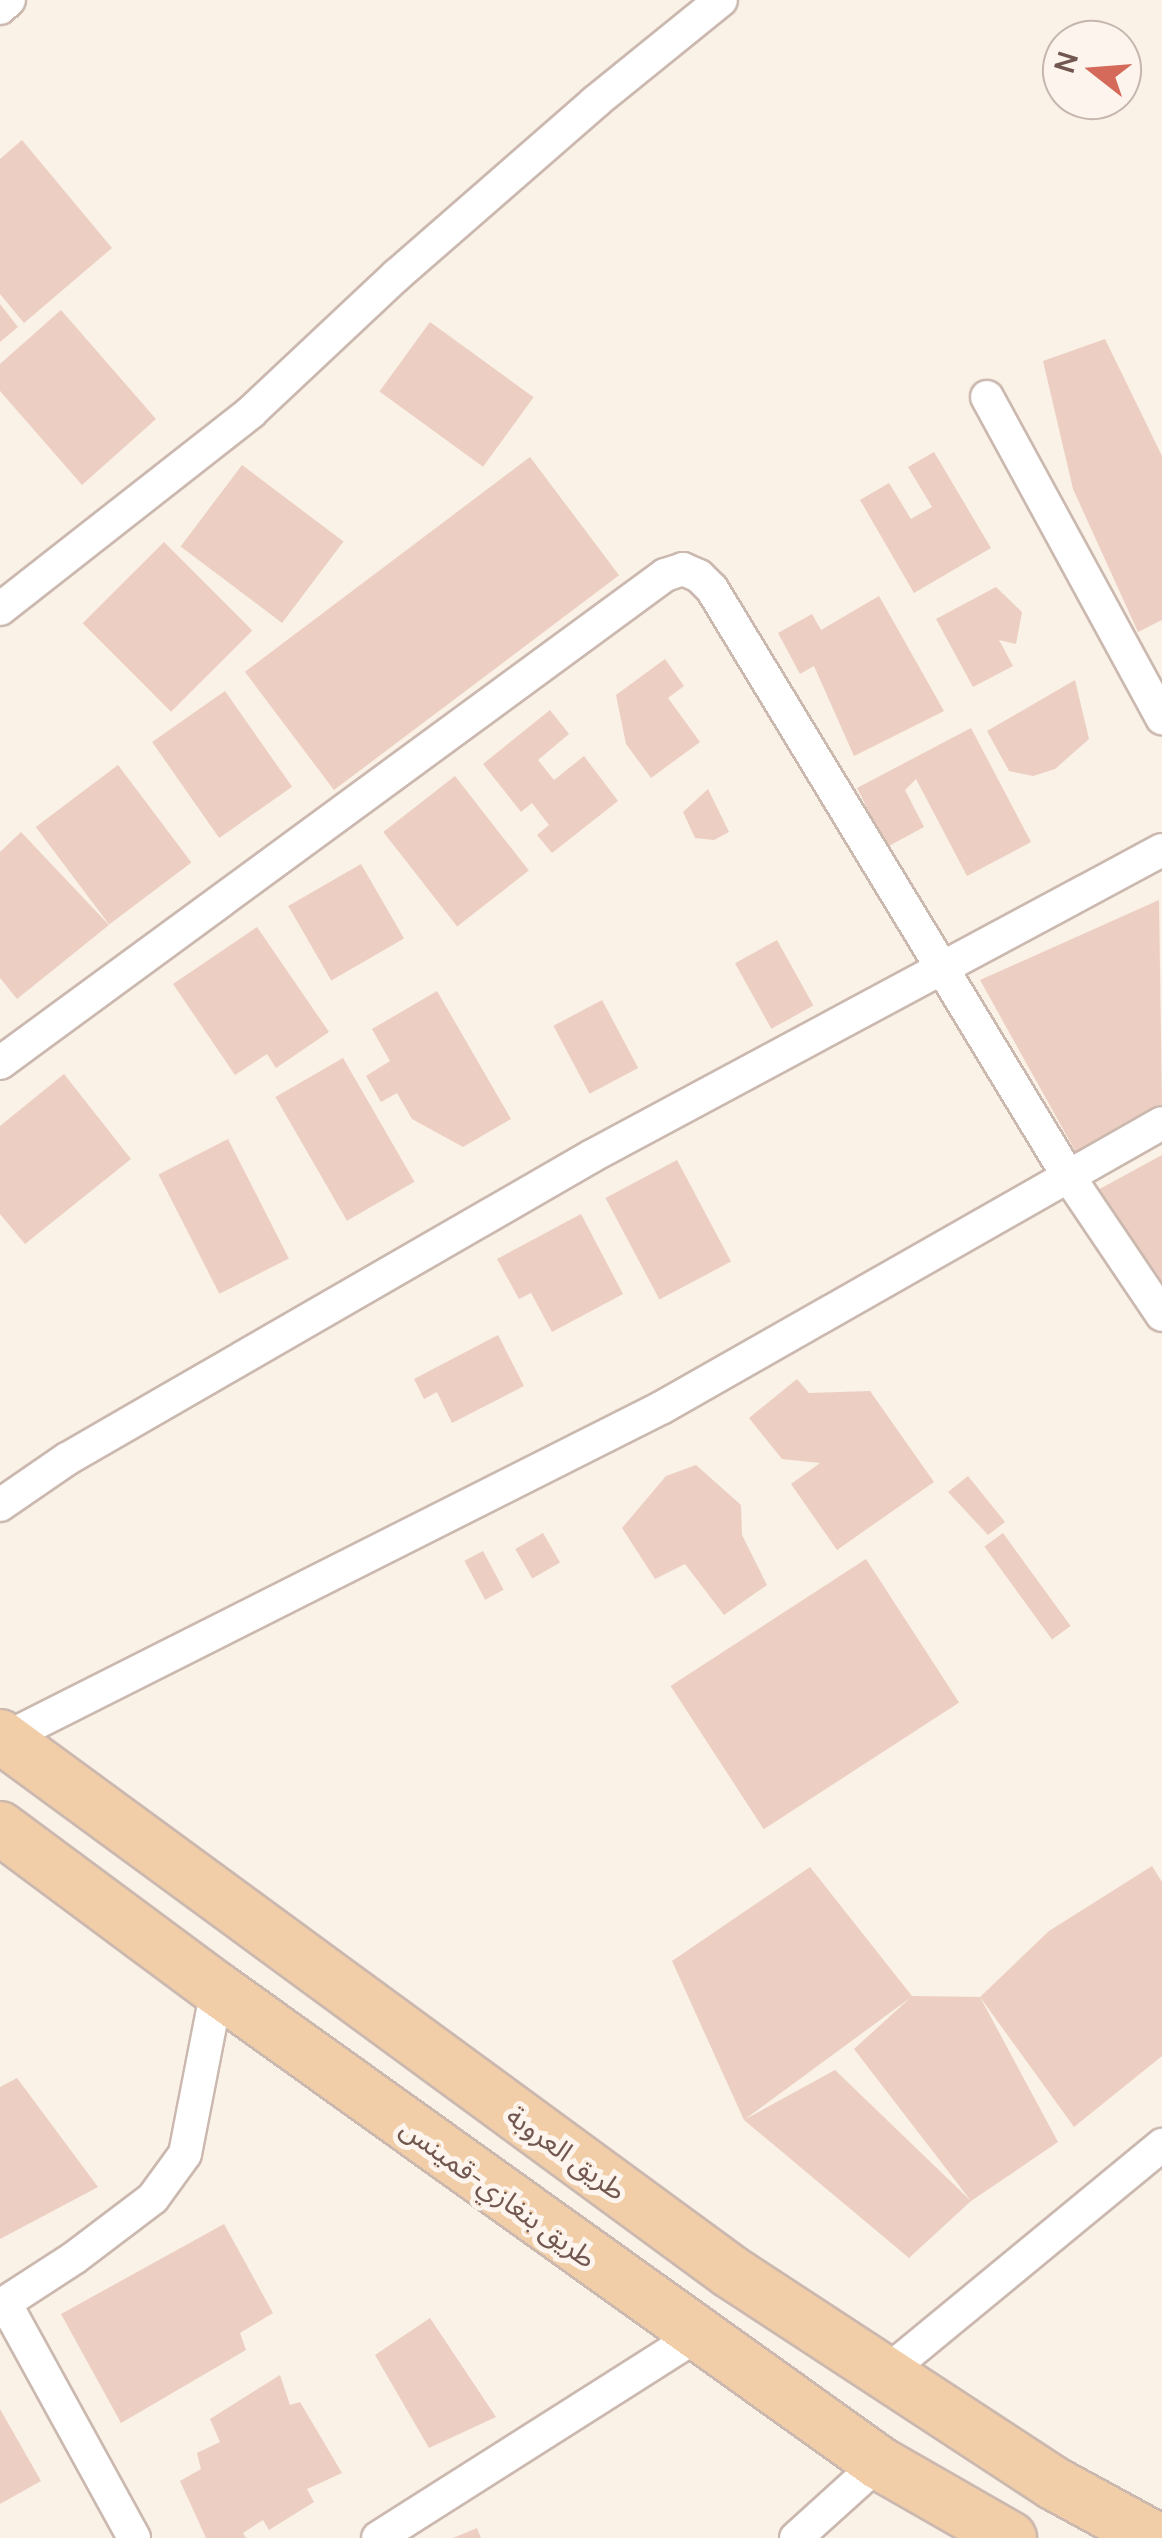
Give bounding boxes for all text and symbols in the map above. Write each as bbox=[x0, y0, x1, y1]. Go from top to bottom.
north arrow bbox=[1042, 20, 1142, 120]
text: N bbox=[1044, 47, 1086, 77]
street label: طريق العروبة bbox=[501, 2098, 633, 2206]
street label: طريق بنغازي-قمينس bbox=[395, 2110, 603, 2274]

